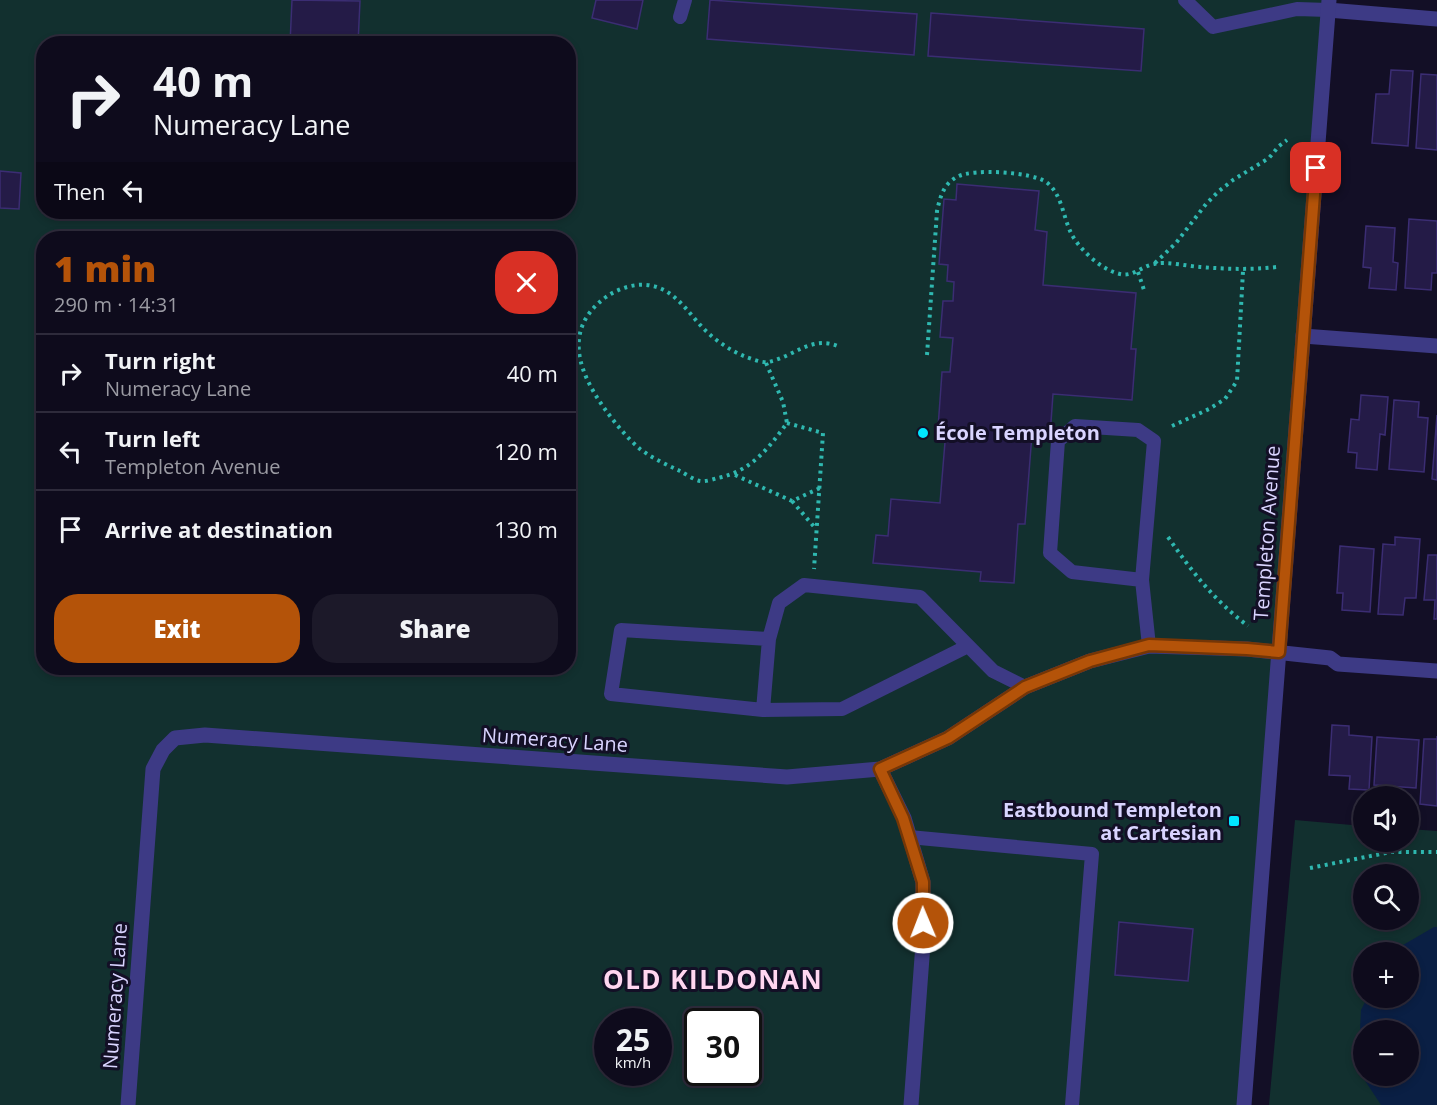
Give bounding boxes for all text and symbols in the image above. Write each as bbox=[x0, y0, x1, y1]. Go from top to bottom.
text: 40 m bbox=[153, 52, 253, 109]
icon: right bbox=[54, 60, 132, 138]
text: Numeracy Lane bbox=[153, 106, 350, 143]
pin bbox=[1290, 142, 1341, 193]
icon: arrive bbox=[1299, 151, 1332, 184]
icon: left bbox=[117, 174, 150, 207]
text: Then bbox=[54, 176, 105, 206]
text: 1 min bbox=[54, 244, 156, 293]
button: close bbox=[495, 251, 558, 314]
text: 290 m · 14:31 bbox=[54, 291, 179, 318]
text: Turn right bbox=[105, 345, 216, 375]
icon: right bbox=[54, 357, 87, 390]
text: 40 m bbox=[507, 358, 558, 388]
text: Numeracy Lane bbox=[105, 375, 251, 402]
place label: École Templeton bbox=[935, 419, 1100, 446]
text: Turn left bbox=[105, 423, 200, 453]
marker: École Templeton bbox=[916, 426, 930, 440]
icon: left bbox=[54, 435, 87, 468]
text: 120 m bbox=[494, 436, 558, 466]
street label: Templeton Avenue bbox=[1247, 444, 1286, 621]
text: Templeton Avenue bbox=[105, 453, 281, 480]
icon: arrive bbox=[54, 513, 87, 546]
text: Arrive at destination bbox=[105, 514, 333, 544]
text: 130 m bbox=[494, 514, 558, 544]
button: Exit bbox=[54, 594, 300, 663]
button: Share bbox=[312, 594, 558, 663]
street label: Numeracy Lane bbox=[481, 721, 629, 758]
map controls bbox=[1353, 786, 1419, 1086]
button: sound bbox=[1353, 786, 1419, 852]
place label: Eastbound Templeton at Cartesian bbox=[1003, 796, 1222, 846]
marker: Eastbound Templeton at Cartesian bbox=[1227, 814, 1241, 828]
button: search bbox=[1353, 864, 1419, 930]
position arrow bbox=[891, 891, 955, 955]
street label: Numeracy Lane bbox=[96, 922, 133, 1070]
button: + bbox=[1353, 942, 1419, 1008]
district label: OLD KILDONAN bbox=[603, 961, 823, 997]
speed limit sign: 30 bbox=[684, 1008, 762, 1086]
text: 25 bbox=[616, 1019, 650, 1060]
button: − bbox=[1353, 1020, 1419, 1086]
text: km/h bbox=[615, 1052, 651, 1072]

